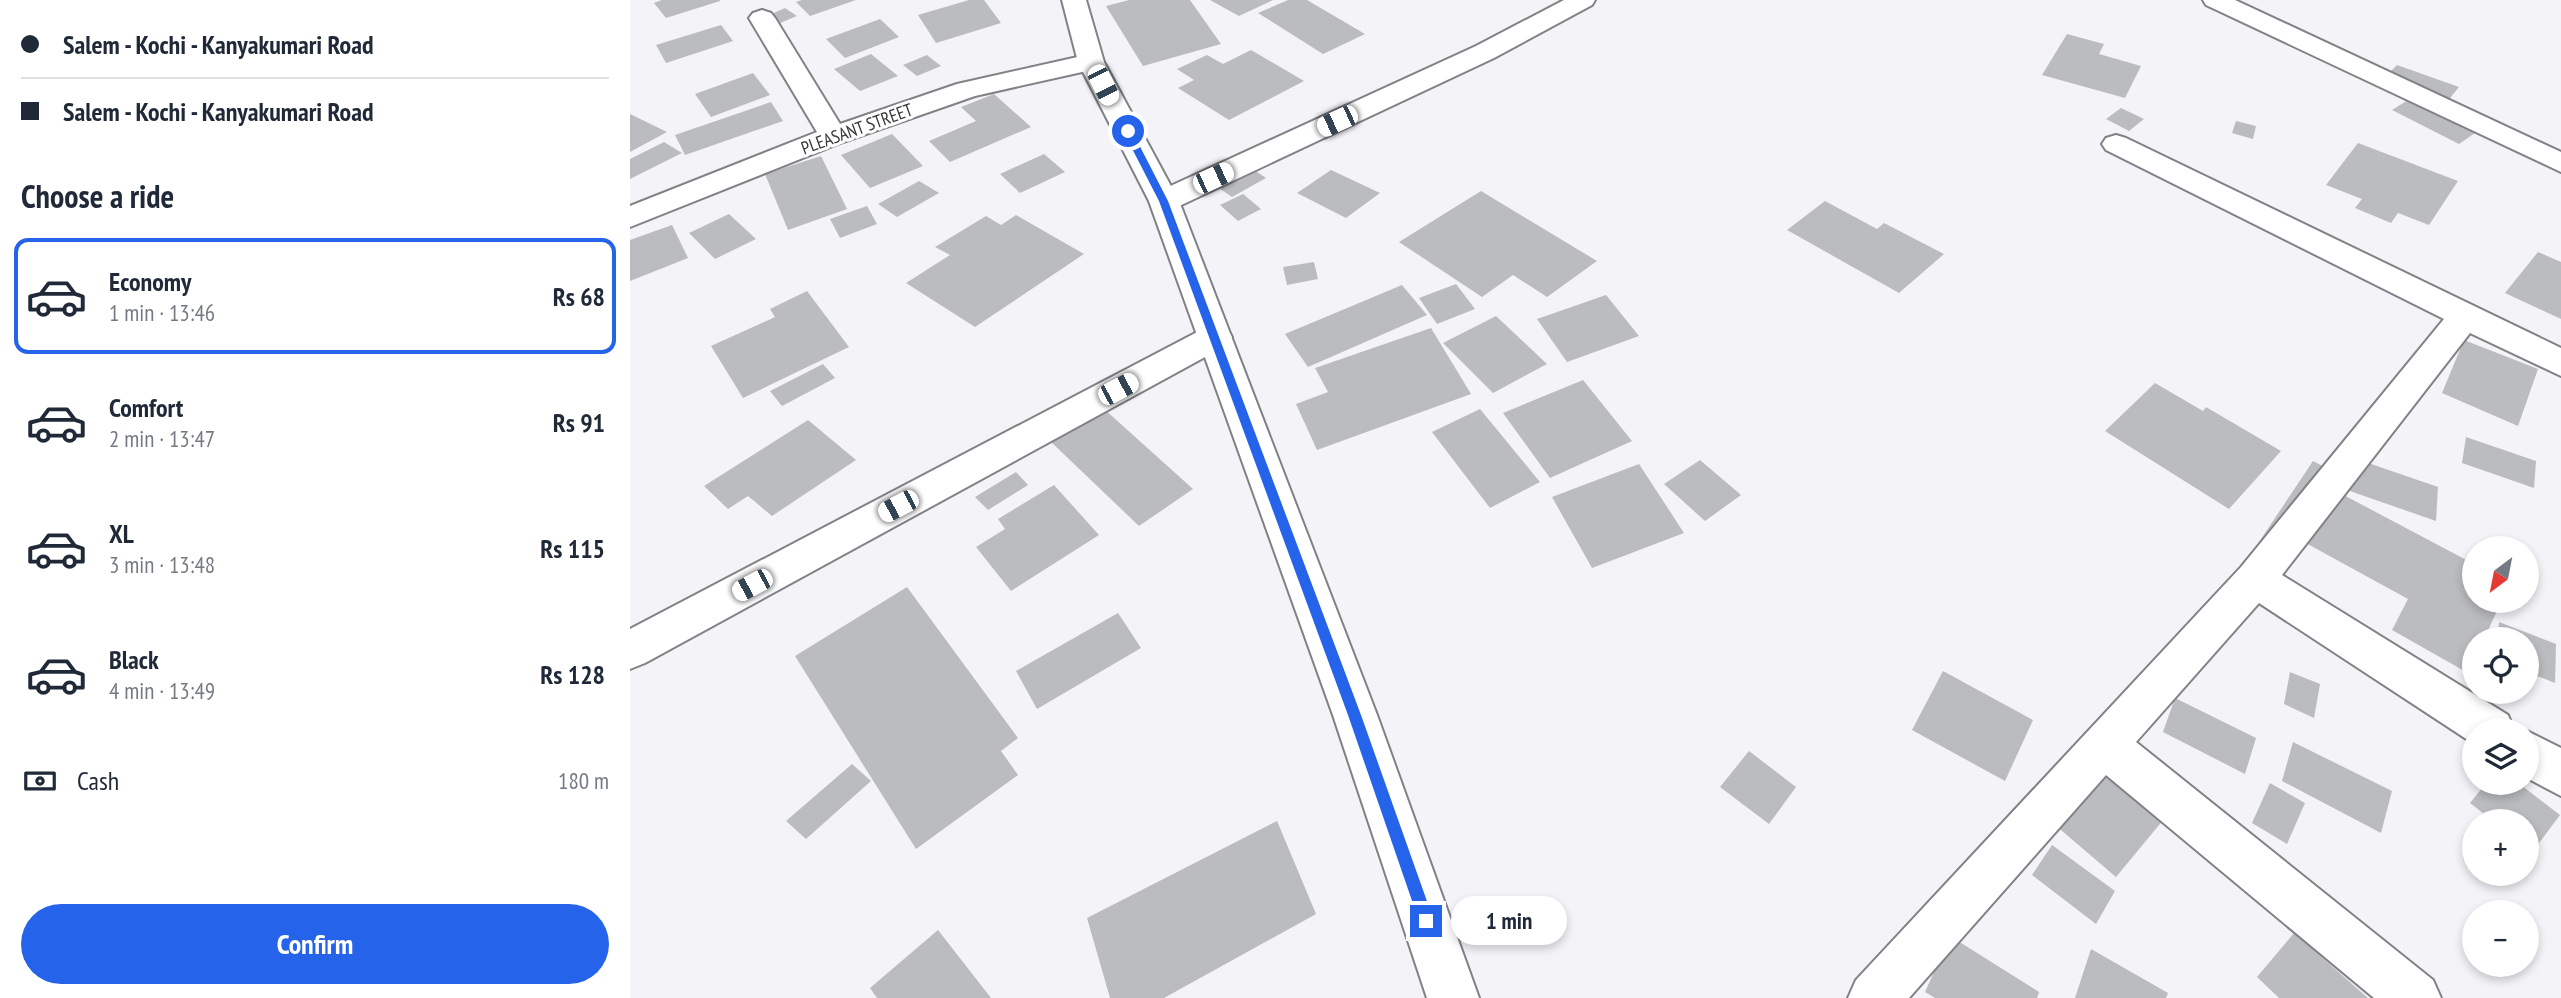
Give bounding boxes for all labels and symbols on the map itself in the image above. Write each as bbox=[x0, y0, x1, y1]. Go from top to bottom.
car bbox=[1085, 62, 1122, 108]
street label: PLEASANT STREET bbox=[798, 98, 916, 159]
car bbox=[1314, 103, 1361, 139]
route start bbox=[1112, 115, 1144, 147]
car bbox=[1190, 160, 1237, 196]
car bbox=[1095, 370, 1142, 408]
car bbox=[875, 487, 922, 525]
north arrow bbox=[2462, 536, 2539, 612]
car bbox=[729, 566, 776, 604]
callout: 1 min bbox=[1450, 897, 1566, 946]
route end bbox=[1410, 905, 1442, 937]

